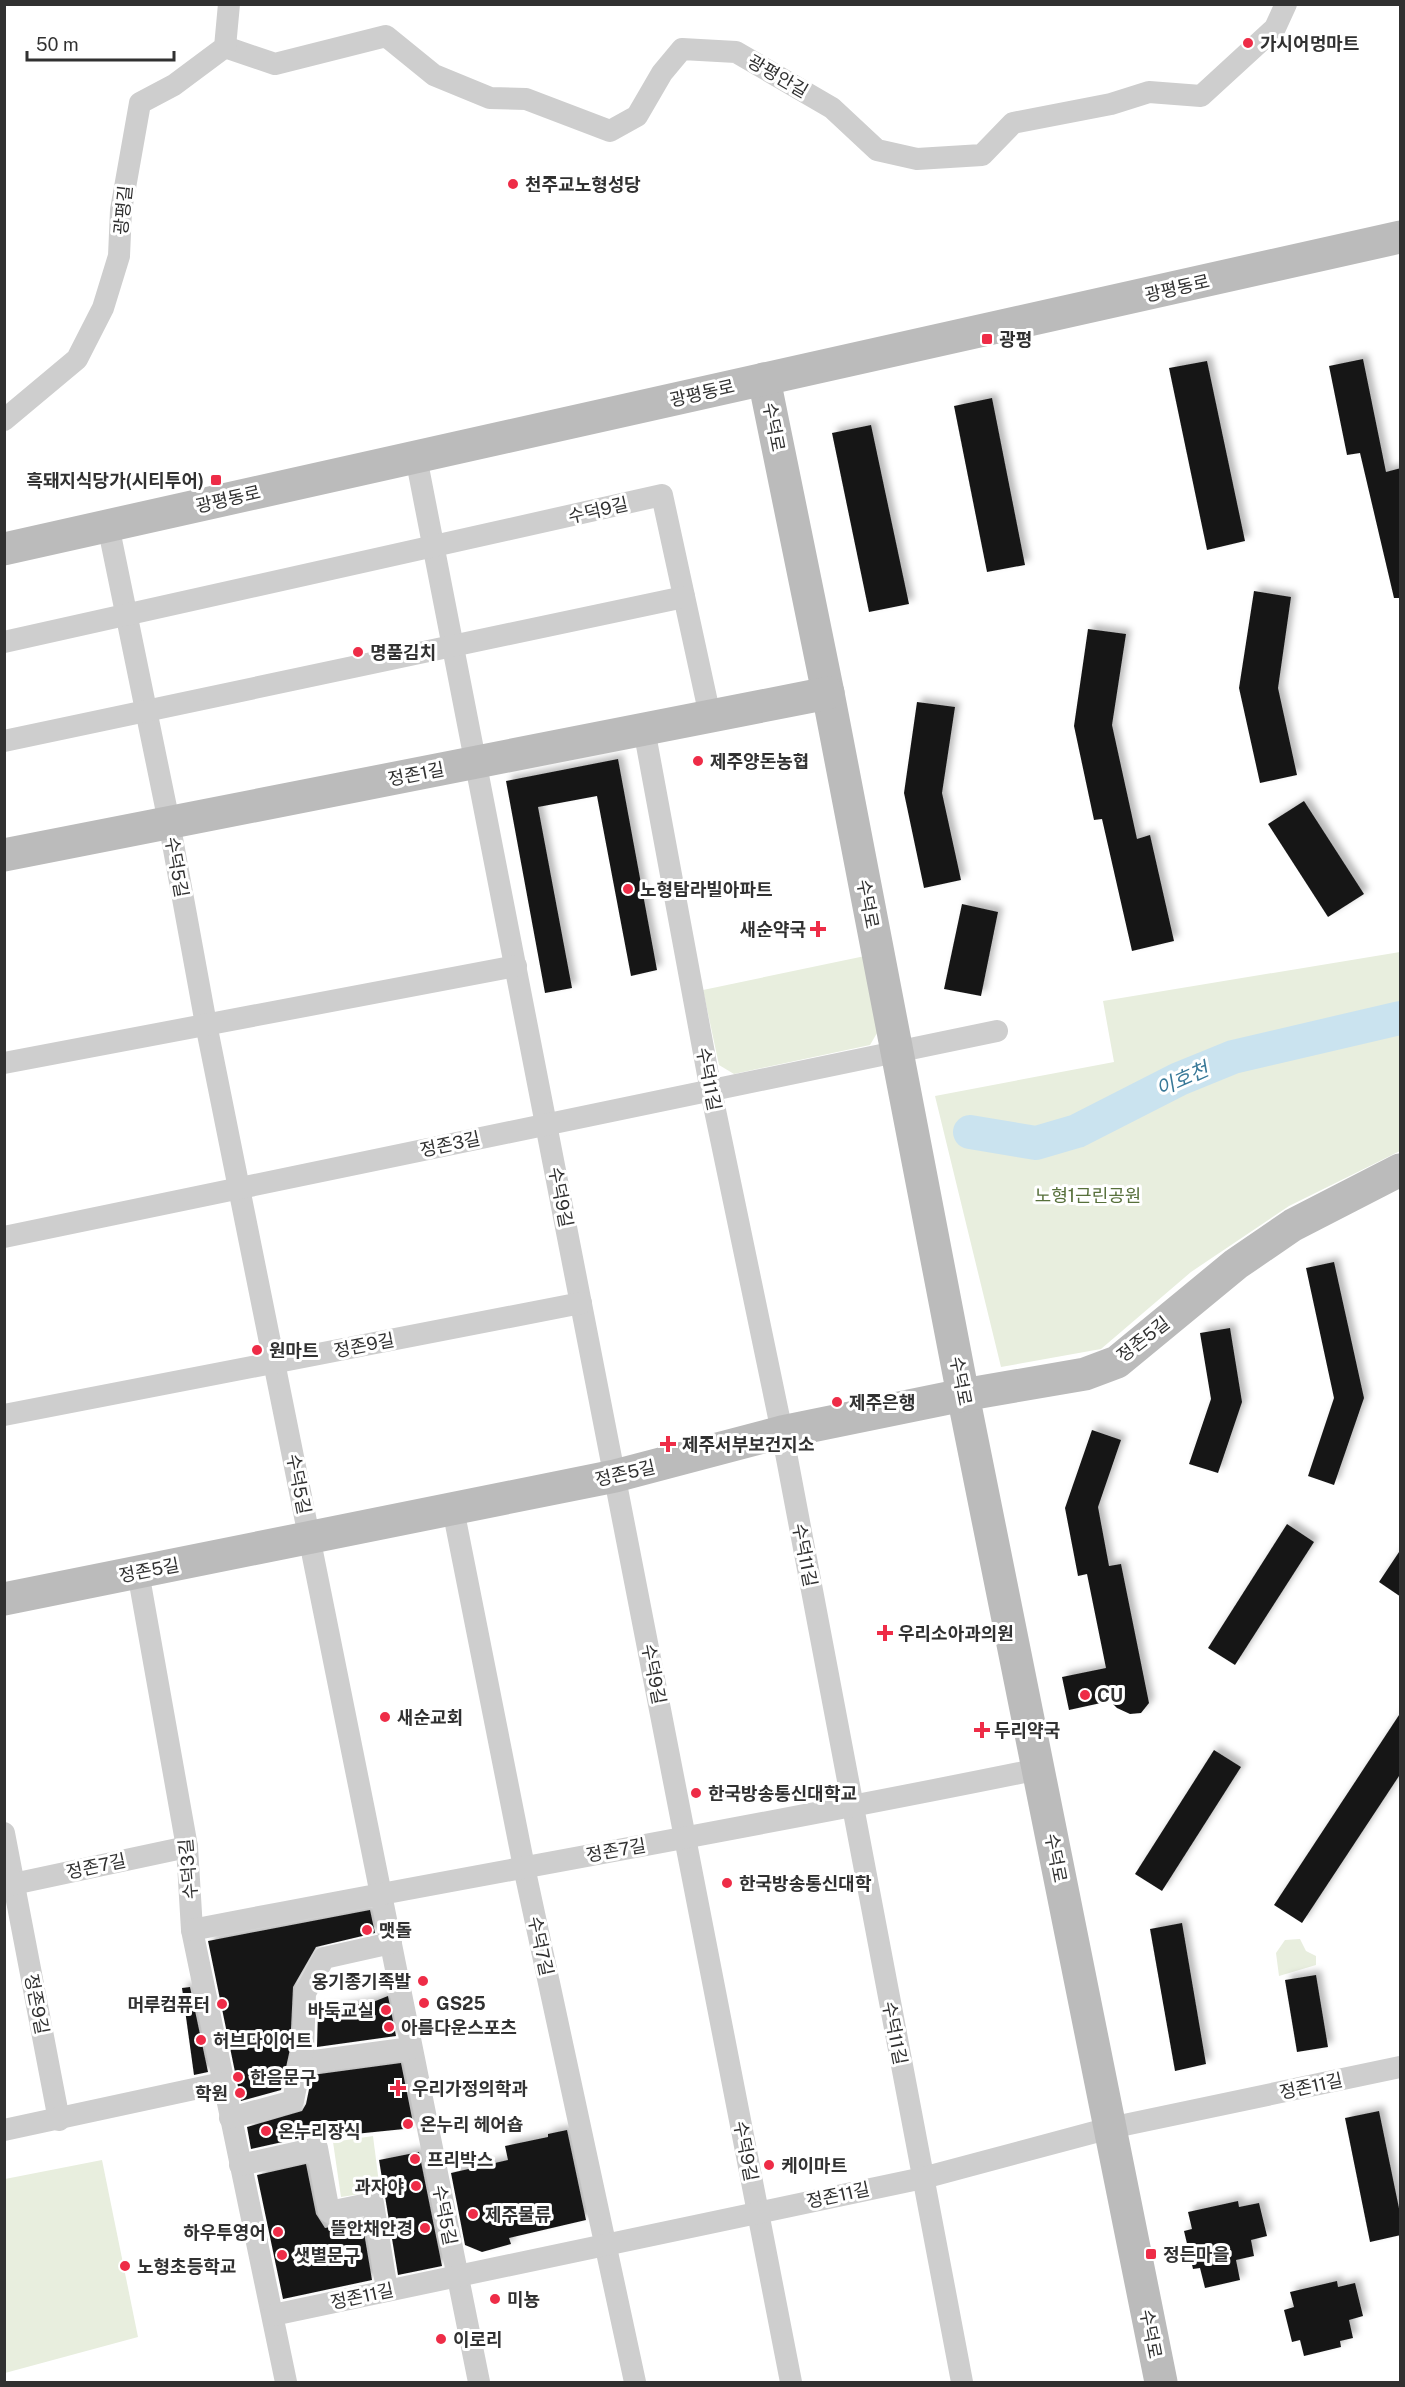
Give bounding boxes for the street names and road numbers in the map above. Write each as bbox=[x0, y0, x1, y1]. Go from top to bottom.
street label: 광평안길 bbox=[744, 50, 812, 102]
street label: 광평길 bbox=[110, 184, 136, 236]
street label: 광평동로 bbox=[1142, 270, 1212, 306]
street label: 광평동로 bbox=[667, 375, 737, 411]
street label: 수덕로 bbox=[759, 401, 789, 453]
street label: 광평동로 bbox=[193, 481, 263, 517]
street label: 수덕9길 bbox=[566, 493, 630, 527]
street label: 정존1길 bbox=[386, 758, 446, 790]
street label: 수덕5길 bbox=[161, 835, 193, 899]
street label: 수덕로 bbox=[853, 878, 883, 930]
street label: 수덕11길 bbox=[693, 1045, 725, 1113]
street label: 정존3길 bbox=[418, 1127, 482, 1161]
street label: 수덕9길 bbox=[545, 1165, 577, 1229]
street label: 정존5길 bbox=[1112, 1312, 1174, 1366]
street label: 정존9길 bbox=[332, 1329, 396, 1361]
street label: 수덕로 bbox=[946, 1355, 976, 1407]
street label: 수덕5길 bbox=[283, 1452, 315, 1516]
street label: 정존5길 bbox=[593, 1456, 657, 1490]
street label: 수덕11길 bbox=[789, 1521, 821, 1589]
street label: 정존5길 bbox=[117, 1554, 181, 1586]
street label: 수덕9길 bbox=[638, 1642, 670, 1706]
street label: 수덕로 bbox=[1041, 1832, 1071, 1884]
street label: 정존7길 bbox=[584, 1834, 648, 1866]
street label: 수덕3길 bbox=[175, 1838, 201, 1900]
street label: 정존7길 bbox=[64, 1849, 128, 1883]
street label: 수덕7길 bbox=[524, 1914, 558, 1978]
street label: 정존9길 bbox=[21, 1972, 53, 2036]
street label: 수덕11길 bbox=[879, 1999, 911, 2067]
street label: 정존11길 bbox=[1277, 2069, 1345, 2103]
street label: 수덕9길 bbox=[730, 2119, 762, 2183]
street label: 정존11길 bbox=[804, 2178, 872, 2212]
street label: 수덕5길 bbox=[429, 2183, 461, 2247]
street label: 정존11길 bbox=[328, 2279, 396, 2313]
street label: 수덕로 bbox=[1136, 2308, 1166, 2360]

